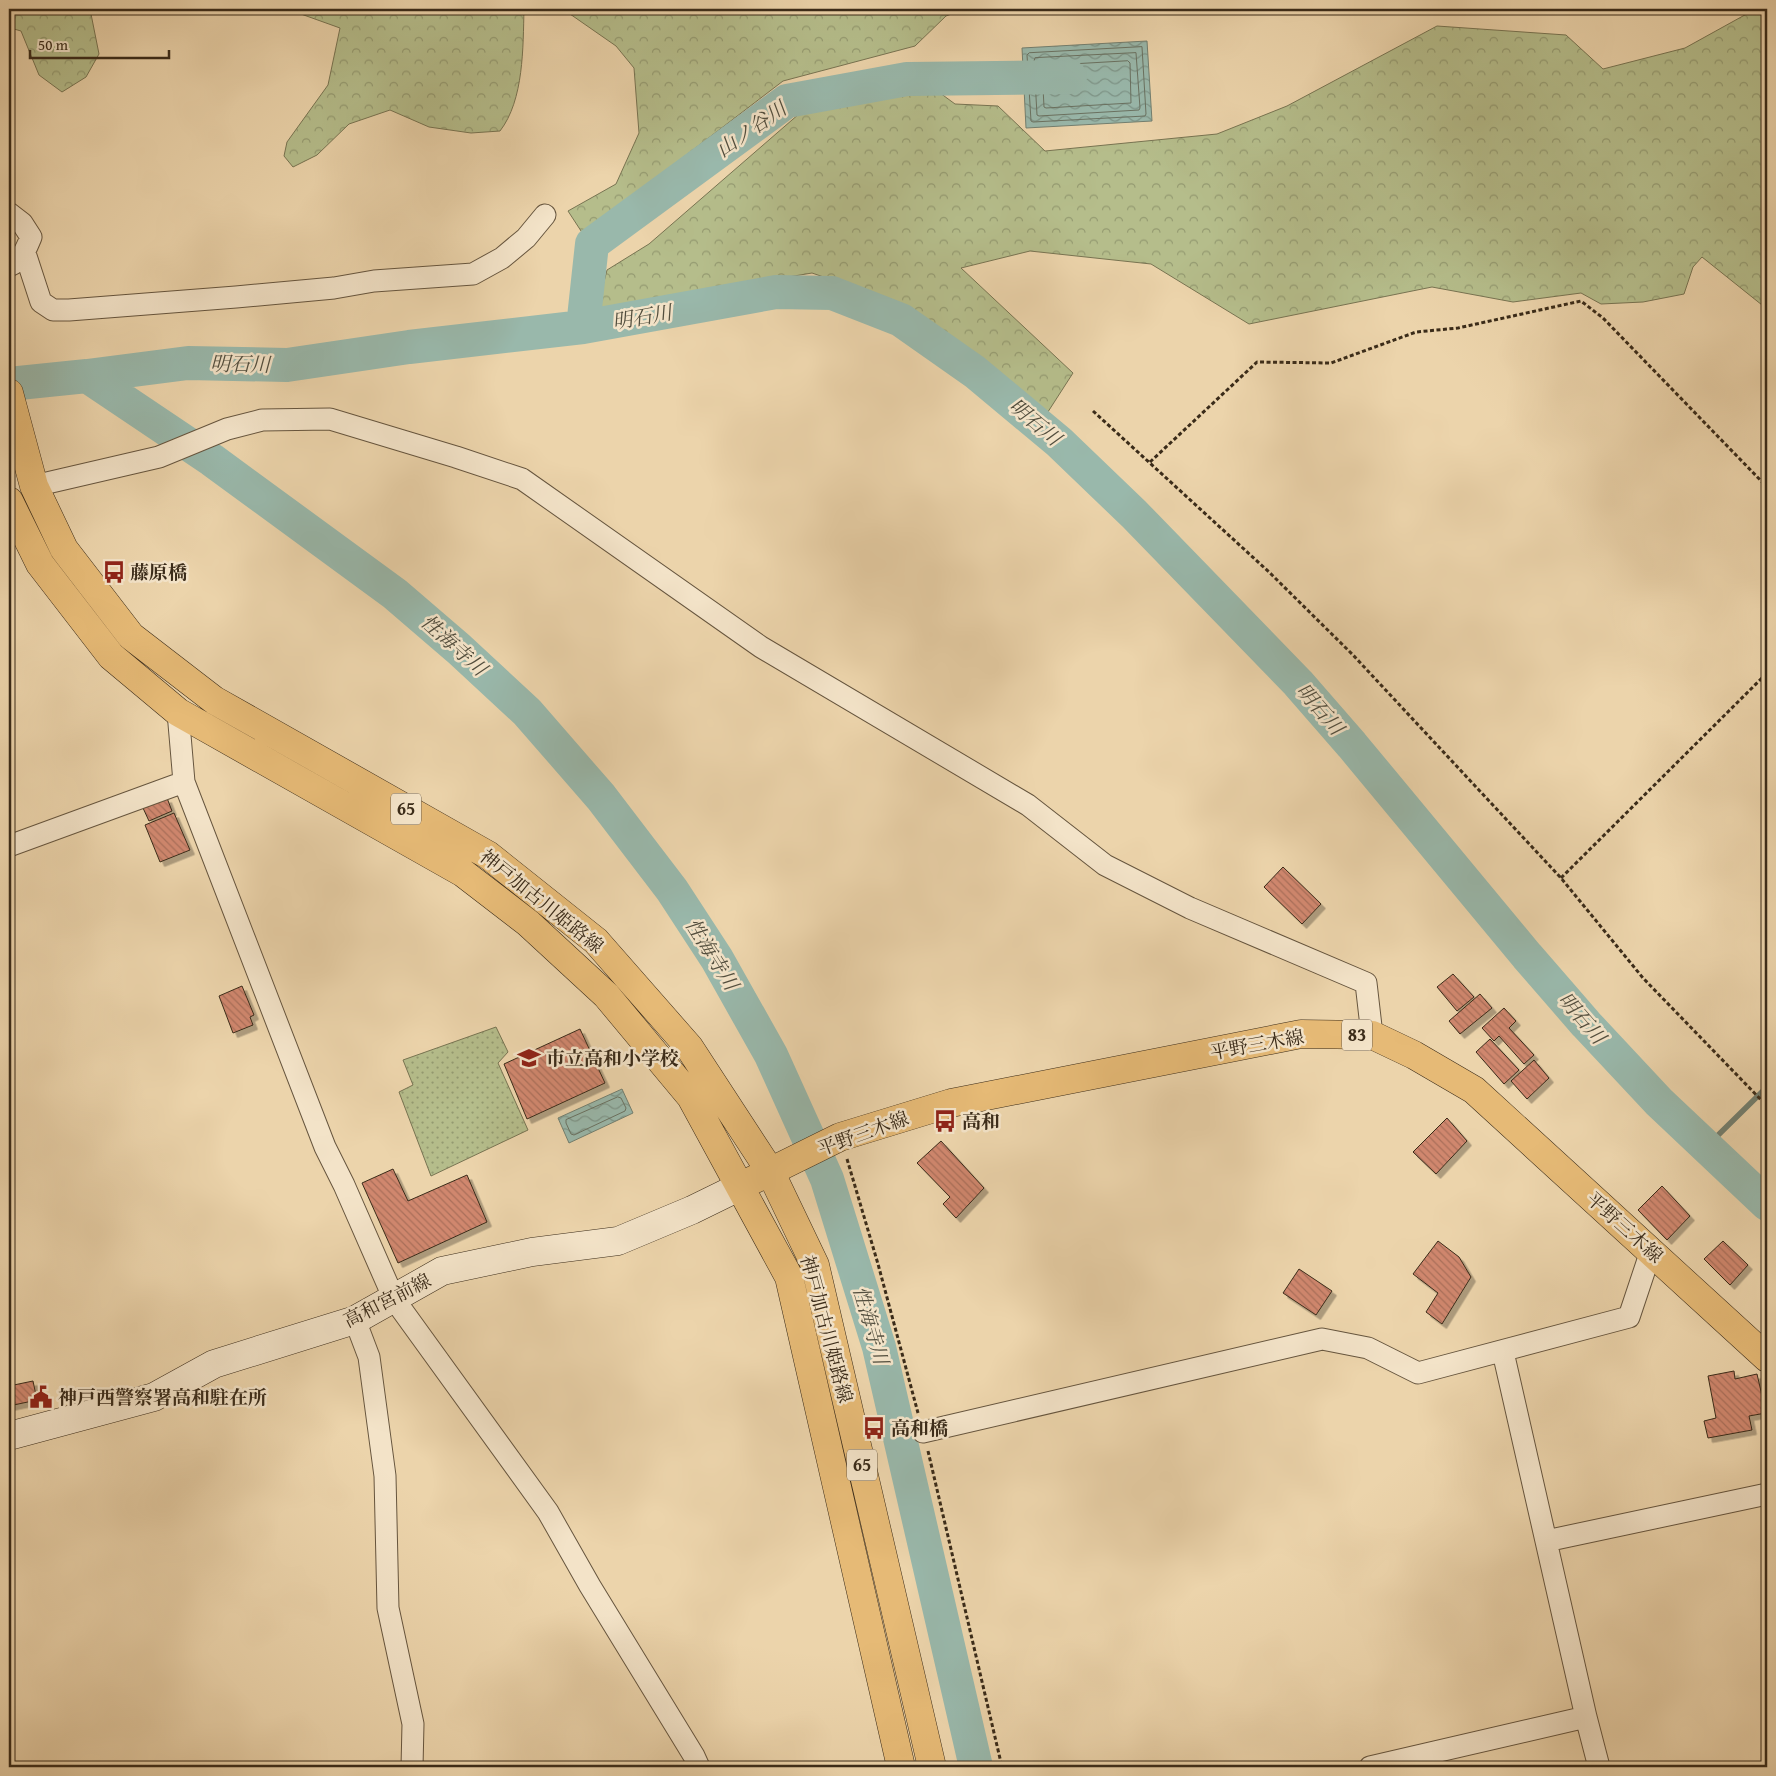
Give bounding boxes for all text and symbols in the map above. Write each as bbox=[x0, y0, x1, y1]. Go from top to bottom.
scale bar bbox=[30, 28, 169, 60]
text: 50 m bbox=[38, 34, 69, 55]
water label: 山ノ谷川 bbox=[710, 93, 793, 163]
water label: 明石川 bbox=[610, 297, 676, 336]
water label: 明石川 bbox=[210, 348, 272, 379]
water label: 明石川 bbox=[1003, 391, 1069, 453]
place label: 藤原橋 bbox=[130, 558, 187, 586]
bus stop icon: 藤原橋 bbox=[101, 559, 127, 585]
water label: 性海寺川 bbox=[415, 607, 495, 684]
water label: 明石川 bbox=[1290, 677, 1352, 742]
road number: 65 bbox=[391, 794, 421, 824]
street label: 神戸加古川姫路線 bbox=[474, 842, 610, 960]
water label: 性海寺川 bbox=[679, 912, 747, 997]
water label: 明石川 bbox=[1552, 986, 1614, 1051]
road number: 83 bbox=[1342, 1020, 1372, 1050]
street label: 平野三木線 bbox=[1208, 1022, 1306, 1066]
place label: 市立高和小学校 bbox=[546, 1044, 679, 1072]
school or university icon: 市立高和小学校 bbox=[516, 1045, 542, 1071]
street label: 平野三木線 bbox=[814, 1104, 912, 1162]
place label: 高和 bbox=[962, 1107, 1000, 1135]
bus stop icon: 高和 bbox=[932, 1108, 958, 1134]
street label: 平野三木線 bbox=[1580, 1185, 1670, 1269]
street label: 神戸加古川姫路線 bbox=[794, 1252, 860, 1406]
street label: 高和宮前線 bbox=[338, 1266, 436, 1334]
water label: 性海寺川 bbox=[847, 1282, 897, 1369]
place label: 神戸西警察署高和駐在所 bbox=[58, 1383, 267, 1411]
public building icon: 神戸西警察署高和駐在所 bbox=[28, 1384, 54, 1410]
place label: 高和橋 bbox=[891, 1414, 948, 1442]
bus stop icon: 高和橋 bbox=[861, 1415, 887, 1441]
road number: 65 bbox=[847, 1450, 877, 1480]

